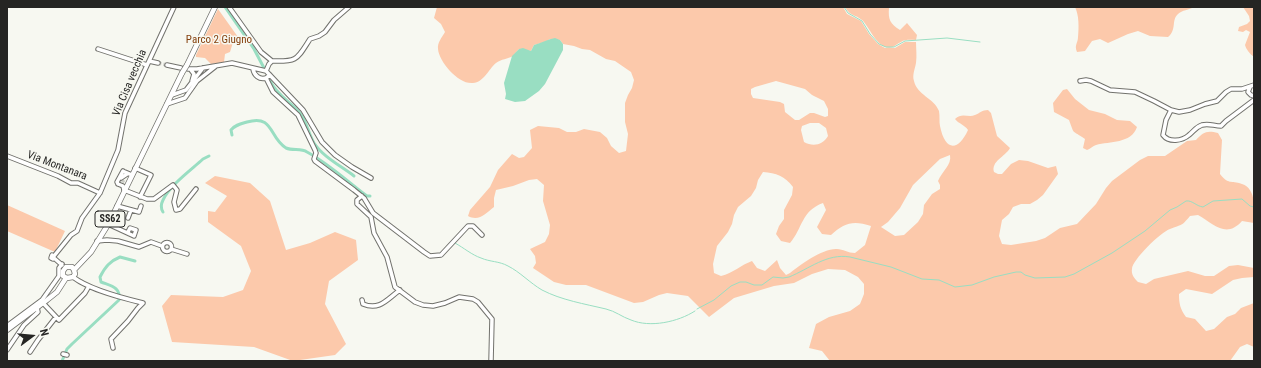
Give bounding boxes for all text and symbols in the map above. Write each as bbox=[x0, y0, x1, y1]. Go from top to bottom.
park label: Parco 2 Giugno bbox=[186, 33, 252, 47]
street label: Via Cisa vecchia bbox=[110, 48, 150, 118]
street label: Via Montanara bbox=[25, 149, 89, 183]
road number: SS62 bbox=[95, 211, 125, 227]
north arrow bbox=[12, 316, 52, 356]
text: N bbox=[37, 328, 51, 338]

